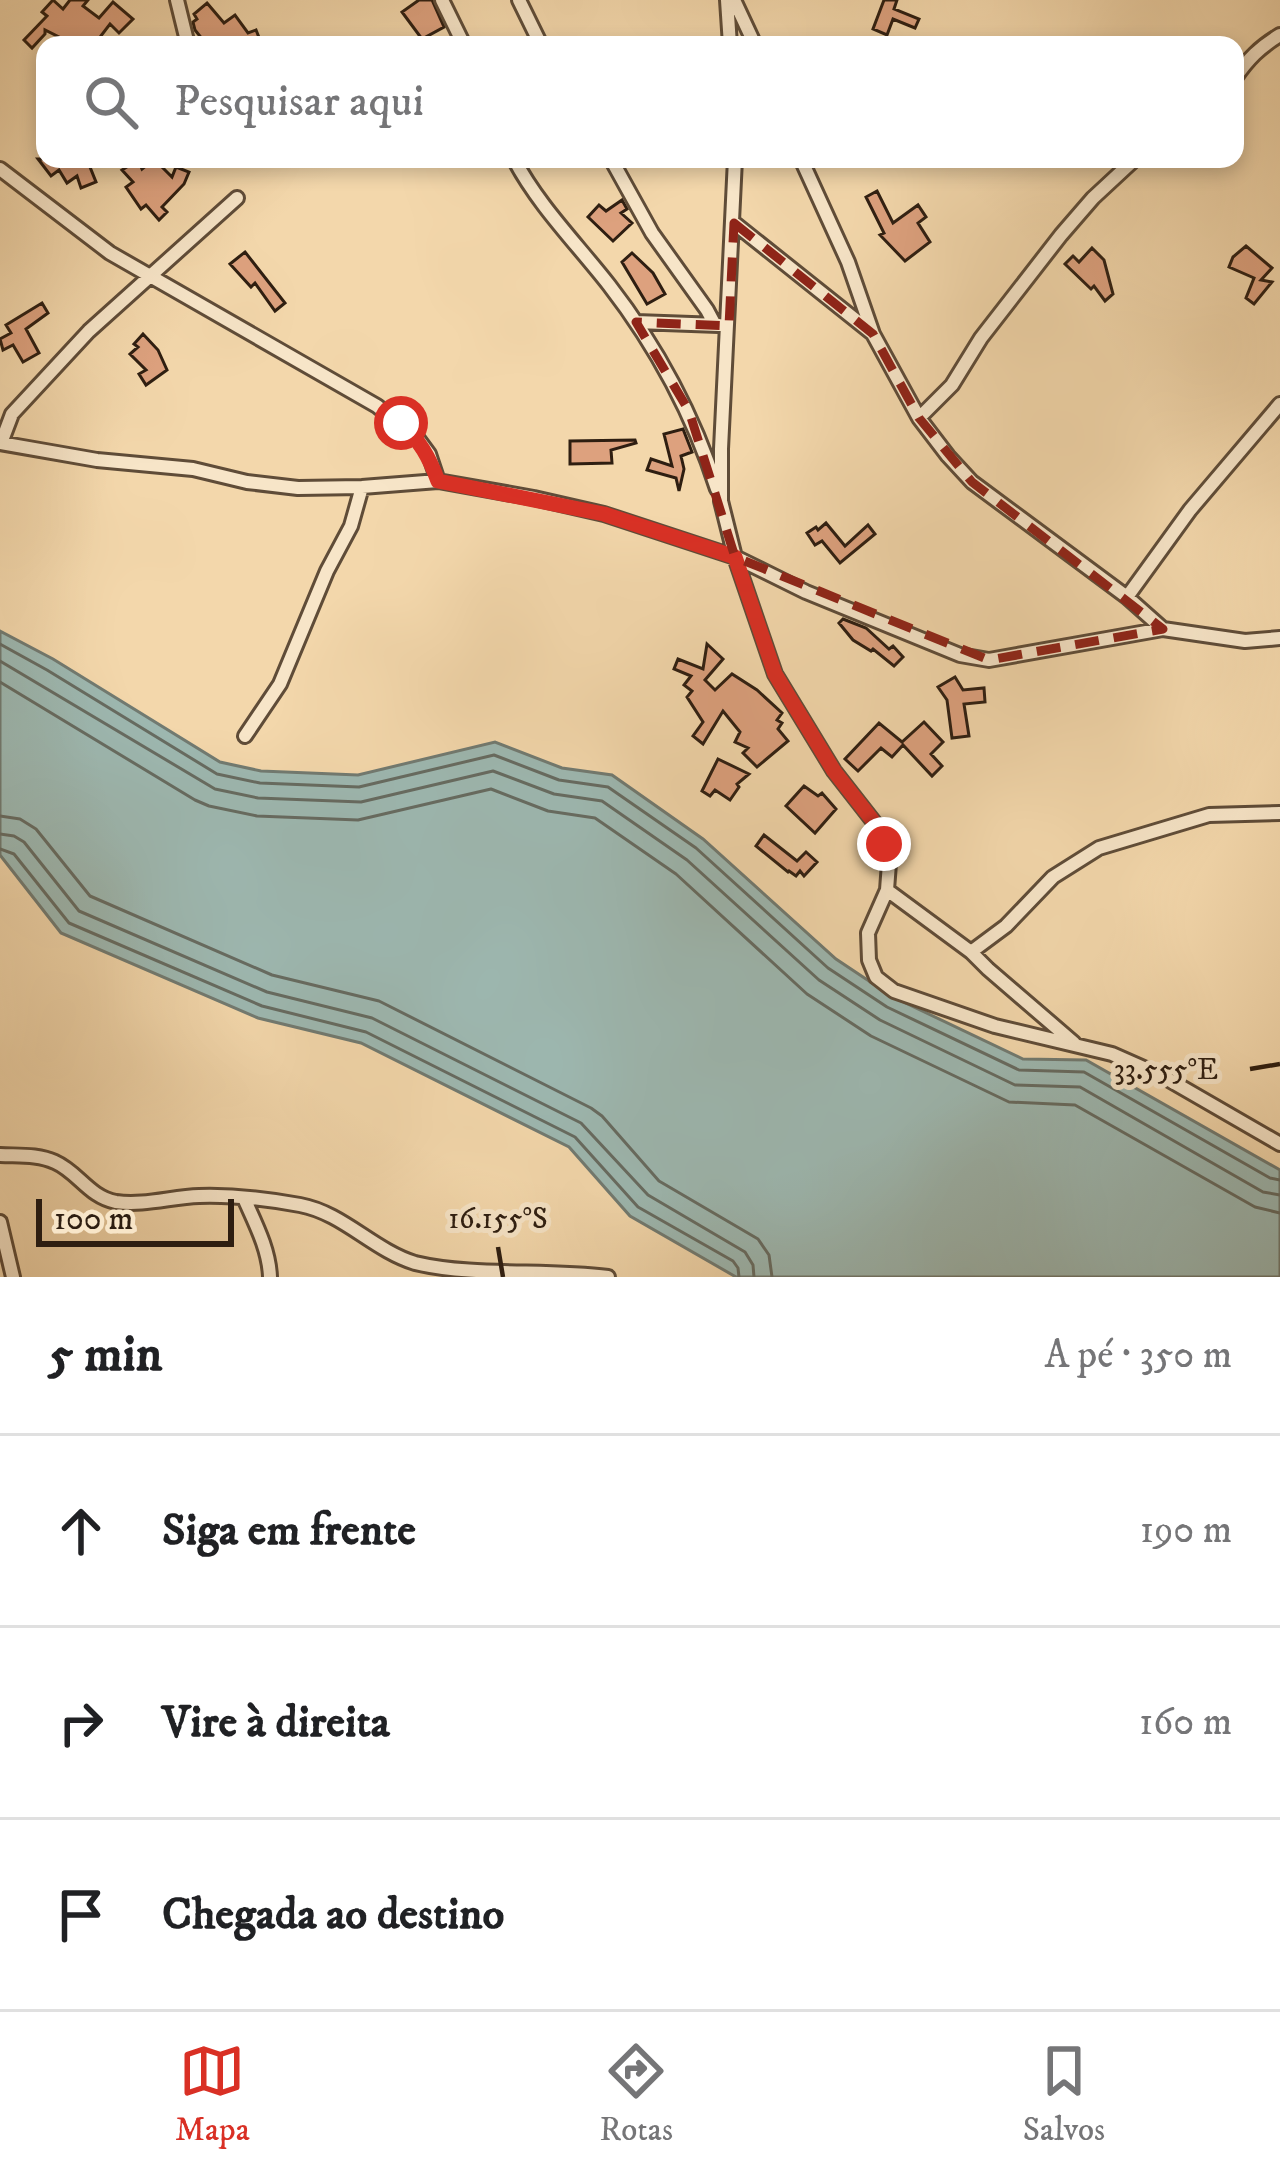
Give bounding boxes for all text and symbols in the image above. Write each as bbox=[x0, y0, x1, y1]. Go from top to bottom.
search box bbox=[36, 36, 1244, 168]
icon: search bbox=[78, 69, 144, 135]
text: Pesquisar aqui bbox=[174, 74, 424, 130]
route start bbox=[374, 396, 428, 450]
route end bbox=[857, 817, 911, 871]
text: 33.555°E bbox=[1114, 1052, 1218, 1089]
scale bar bbox=[36, 1193, 234, 1246]
text: 100 m bbox=[54, 1199, 133, 1240]
text: 16.155°S bbox=[448, 1201, 548, 1238]
text: 5 min bbox=[48, 1323, 162, 1387]
text: A pé · 350 m bbox=[1044, 1331, 1232, 1380]
icon: ahead bbox=[48, 1498, 114, 1564]
text: Siga em frente bbox=[162, 1503, 416, 1559]
text: 190 m bbox=[1140, 1506, 1232, 1555]
icon: right bbox=[48, 1690, 114, 1756]
text: Vire à direita bbox=[162, 1695, 390, 1751]
text: 160 m bbox=[1139, 1698, 1232, 1747]
icon: arrive bbox=[48, 1882, 114, 1948]
text: Chegada ao destino bbox=[162, 1887, 504, 1943]
tab: Mapa bbox=[175, 2038, 250, 2151]
tab: Rotas bbox=[599, 2038, 673, 2151]
tab: Salvos bbox=[1023, 2038, 1105, 2151]

